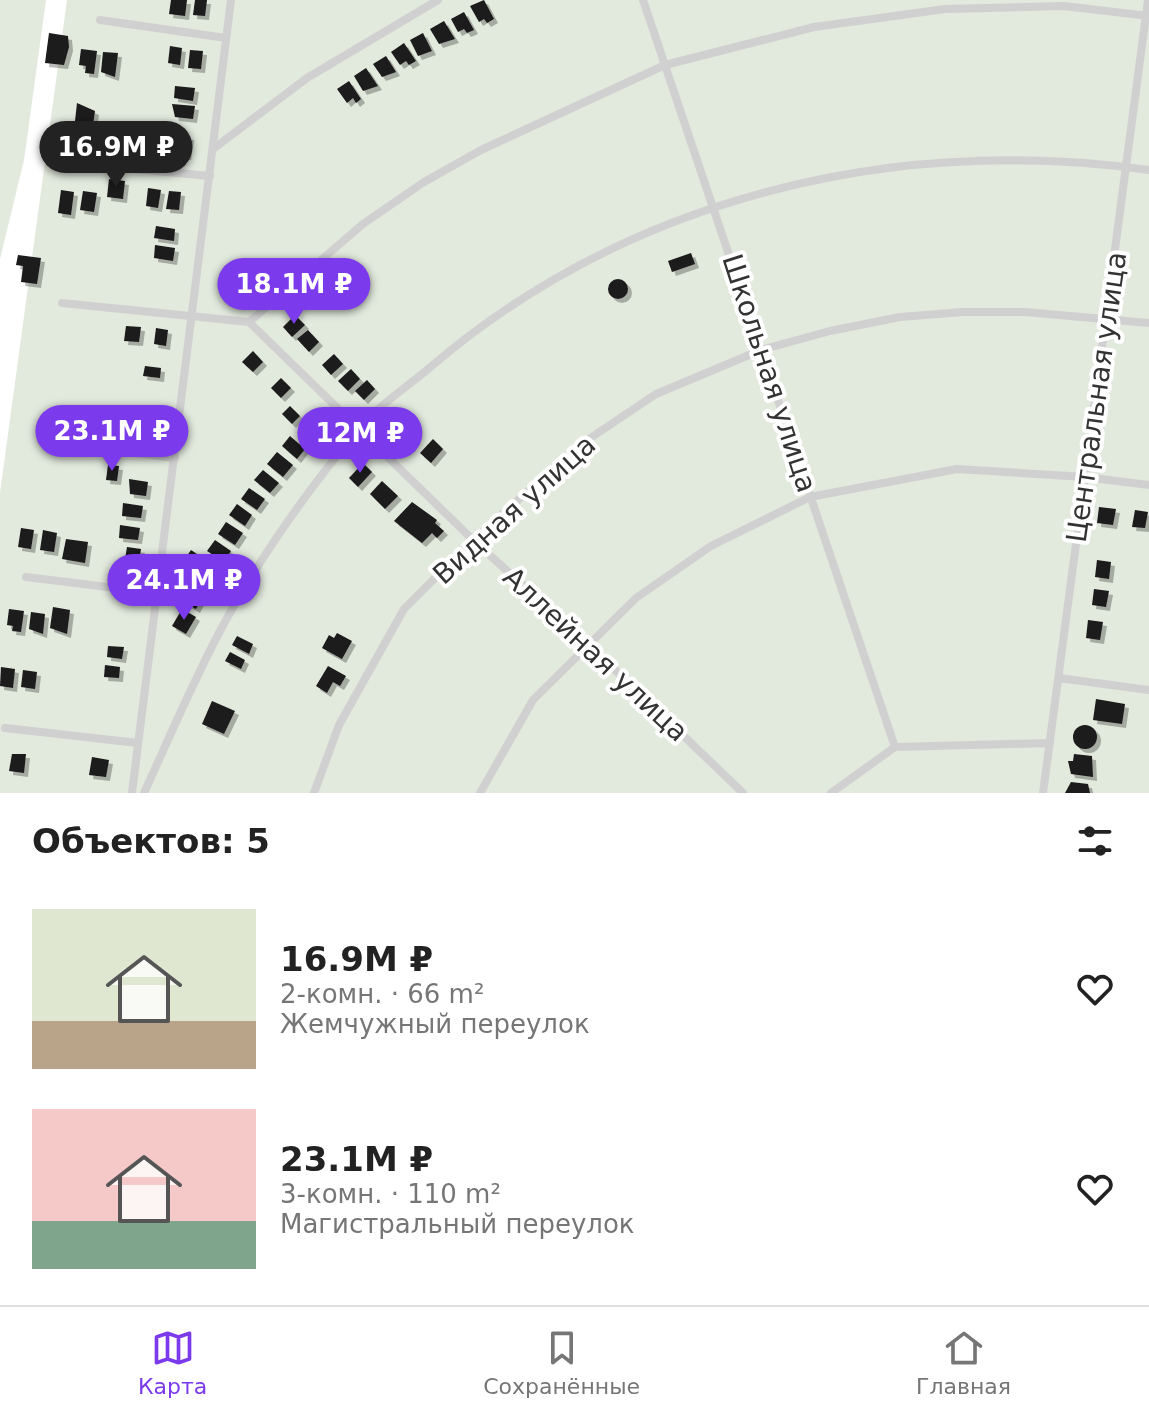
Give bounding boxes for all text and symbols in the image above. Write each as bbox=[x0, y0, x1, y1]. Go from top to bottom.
pin: 16.9M ₽ bbox=[42, 121, 190, 189]
text: 16.9M ₽ bbox=[57, 132, 175, 162]
street label: Школьная улица bbox=[715, 250, 824, 496]
street label: Центральная улица bbox=[1060, 250, 1133, 544]
pin: 18.1M ₽ bbox=[220, 258, 368, 326]
text: 18.1M ₽ bbox=[235, 269, 353, 299]
pin: 23.1M ₽ bbox=[38, 405, 186, 473]
pin: 12M ₽ bbox=[304, 407, 416, 475]
text: 23.1M ₽ bbox=[53, 416, 171, 446]
text: 12M ₽ bbox=[315, 418, 405, 448]
street label: Видная улица bbox=[426, 428, 602, 591]
pin: 24.1M ₽ bbox=[110, 554, 258, 622]
street label: Аллейная улица bbox=[496, 560, 695, 748]
text: 24.1M ₽ bbox=[125, 565, 243, 595]
icon: filters bbox=[1073, 819, 1117, 863]
text: Объектов: 5 bbox=[32, 821, 270, 861]
text: 16.9M ₽ bbox=[280, 939, 433, 979]
icon: home bbox=[96, 941, 192, 1037]
icon: heart bbox=[1073, 967, 1117, 1011]
text: 2-комн. · 66 m² bbox=[280, 979, 484, 1009]
text: Жемчужный переулок bbox=[280, 1009, 590, 1039]
text: 23.1M ₽ bbox=[280, 1139, 433, 1179]
icon: home bbox=[96, 1141, 192, 1237]
icon: heart bbox=[1073, 1167, 1117, 1211]
text: 3-комн. · 110 m² bbox=[280, 1179, 501, 1209]
text: Магистральный переулок bbox=[280, 1209, 635, 1239]
tab: Карта bbox=[138, 1326, 207, 1399]
tab: Сохранённые bbox=[483, 1326, 640, 1399]
tab: Главная bbox=[916, 1326, 1011, 1399]

